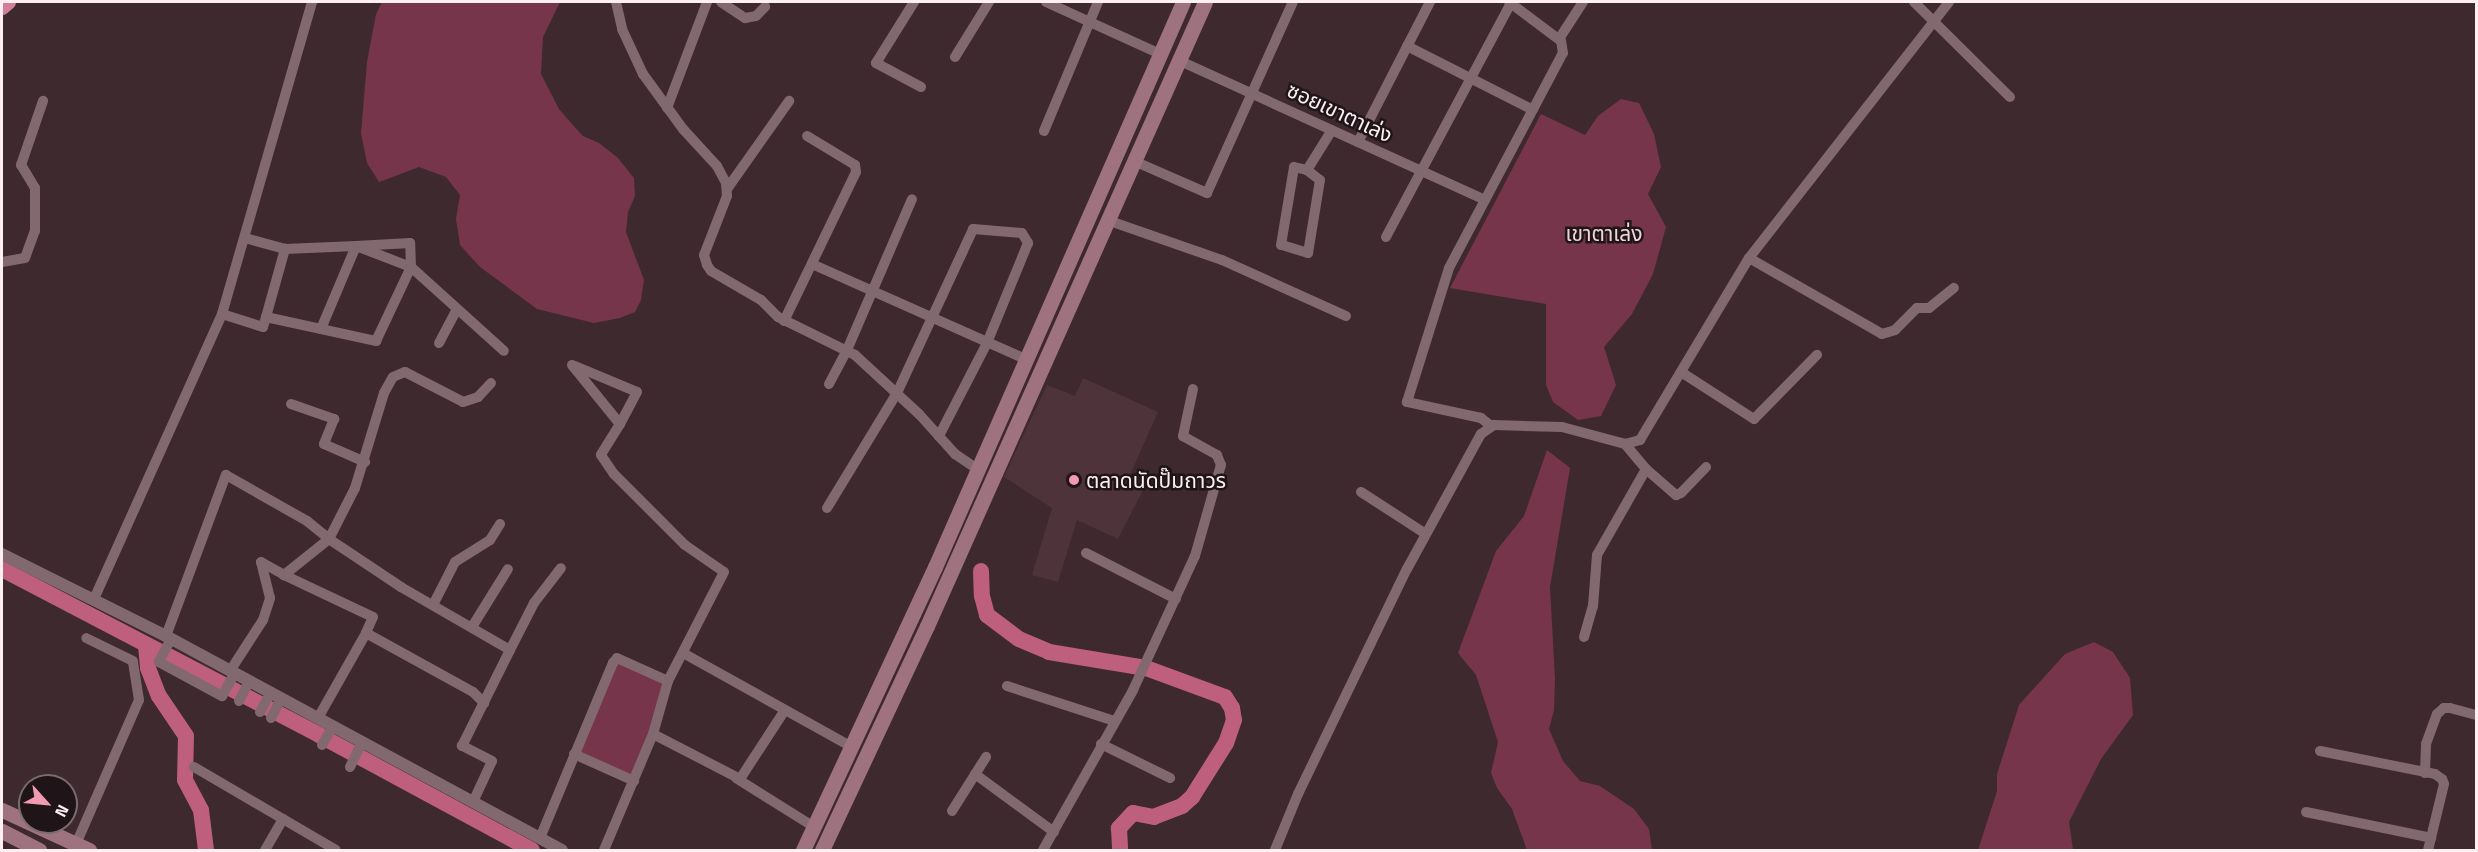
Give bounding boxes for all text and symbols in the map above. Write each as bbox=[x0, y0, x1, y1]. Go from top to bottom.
street label: ซอยเขาตาเล่ง bbox=[1283, 77, 1397, 147]
park label: เขาตาเล่ง bbox=[1565, 220, 1643, 246]
place label: ตลาดนัดปั๊มถาวร bbox=[1086, 467, 1226, 493]
marker: ตลาดนัดปั๊มถาวร bbox=[1067, 473, 1081, 487]
north arrow bbox=[18, 774, 78, 834]
text: N bbox=[49, 801, 75, 822]

